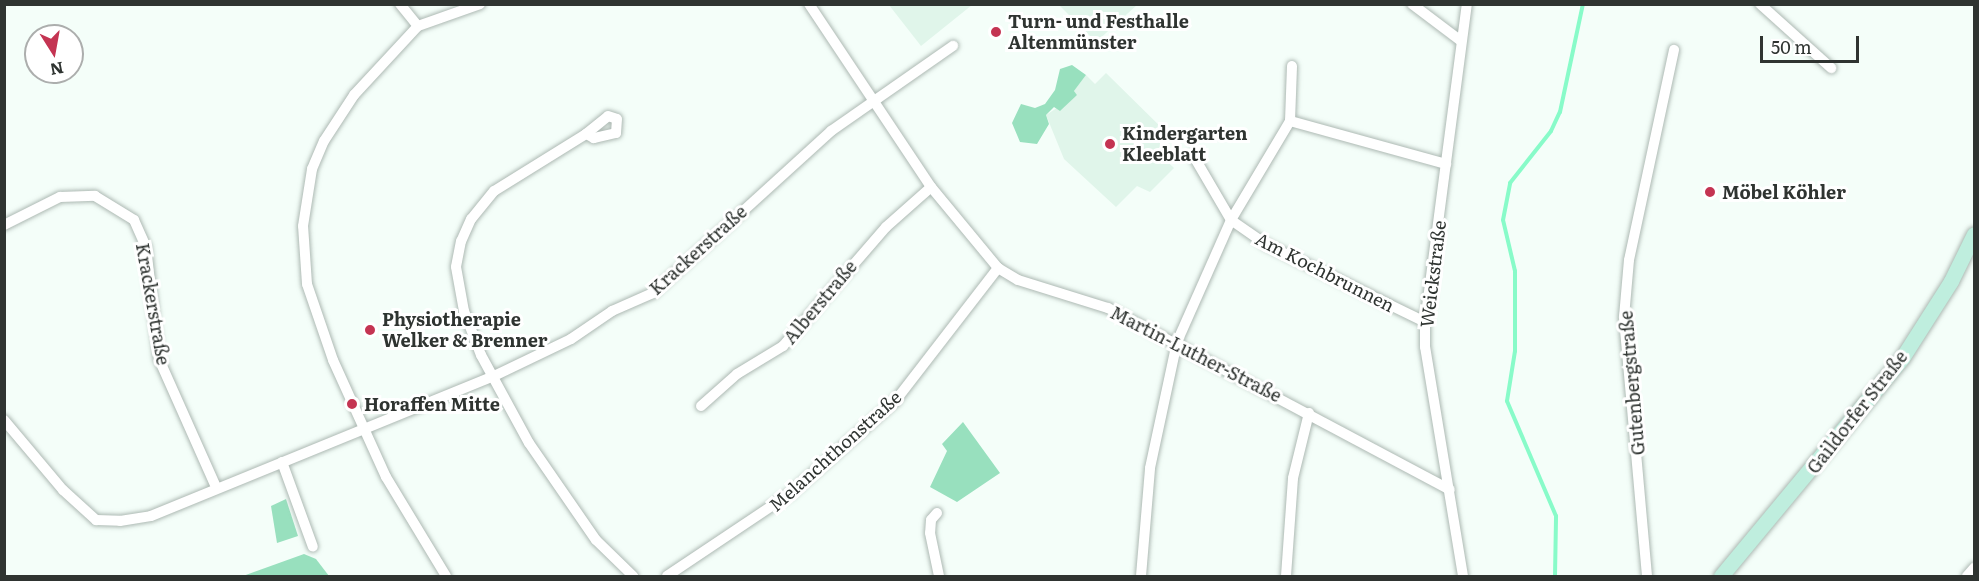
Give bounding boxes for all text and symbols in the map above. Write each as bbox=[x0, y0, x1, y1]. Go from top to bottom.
place label: Turn- und Festhalle Altenmünster bbox=[1008, 11, 1189, 54]
north arrow bbox=[24, 24, 84, 84]
scale bar bbox=[1763, 24, 1862, 62]
marker: Turn- und Festhalle Altenmünster bbox=[989, 25, 1003, 39]
text: 50 m bbox=[1771, 33, 1812, 60]
text: N bbox=[48, 57, 66, 83]
place label: Kindergarten Kleeblatt bbox=[1122, 123, 1248, 166]
marker: Kindergarten Kleeblatt bbox=[1103, 137, 1117, 151]
place label: Möbel Köhler bbox=[1722, 181, 1846, 203]
marker: Möbel Köhler bbox=[1703, 185, 1717, 199]
street label: Krackerstraße bbox=[645, 201, 751, 299]
street label: Weickstraße bbox=[1416, 219, 1450, 329]
street label: Am Kochbrunnen bbox=[1252, 228, 1398, 316]
street label: Krackerstraße bbox=[132, 241, 174, 367]
street label: Alberstraße bbox=[779, 256, 861, 348]
street label: Martin-Luther-Straße bbox=[1107, 301, 1285, 407]
place label: Physiotherapie Welker & Brenner bbox=[382, 309, 547, 352]
street label: Gutenbergstraße bbox=[1615, 310, 1649, 456]
marker: Physiotherapie Welker & Brenner bbox=[363, 323, 377, 337]
street label: Gaildorfer Straße bbox=[1802, 346, 1912, 478]
street label: Melanchthonstraße bbox=[765, 386, 905, 516]
place label: Horaffen Mitte bbox=[364, 393, 500, 415]
marker: Horaffen Mitte bbox=[345, 397, 359, 411]

